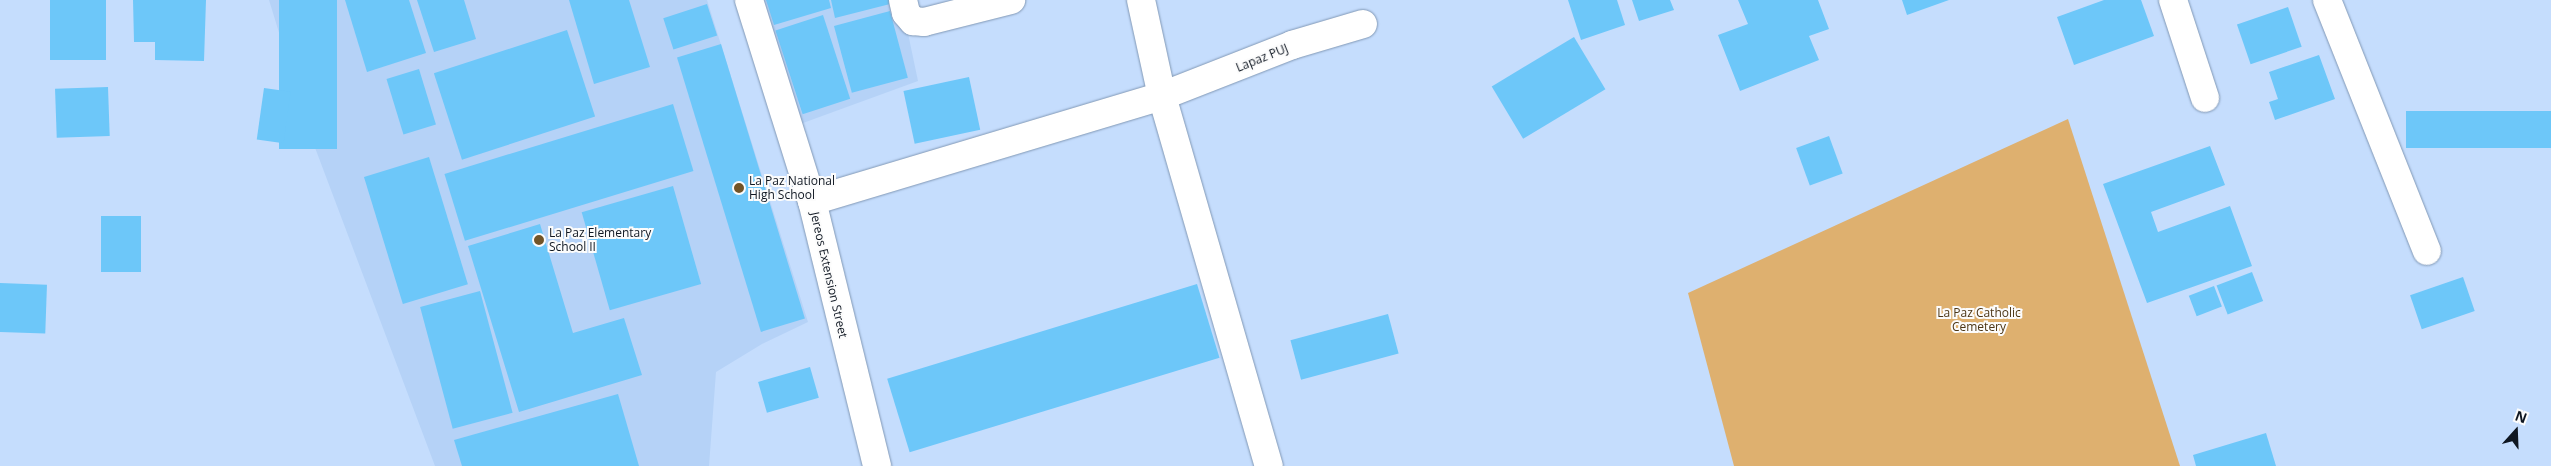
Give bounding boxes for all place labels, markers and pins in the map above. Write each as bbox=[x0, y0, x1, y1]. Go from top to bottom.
place label: La Paz National High School bbox=[749, 174, 835, 202]
marker: La Paz National High School bbox=[733, 182, 745, 194]
place label: La Paz Elementary School II bbox=[549, 226, 651, 254]
marker: La Paz Elementary School II bbox=[533, 234, 545, 246]

